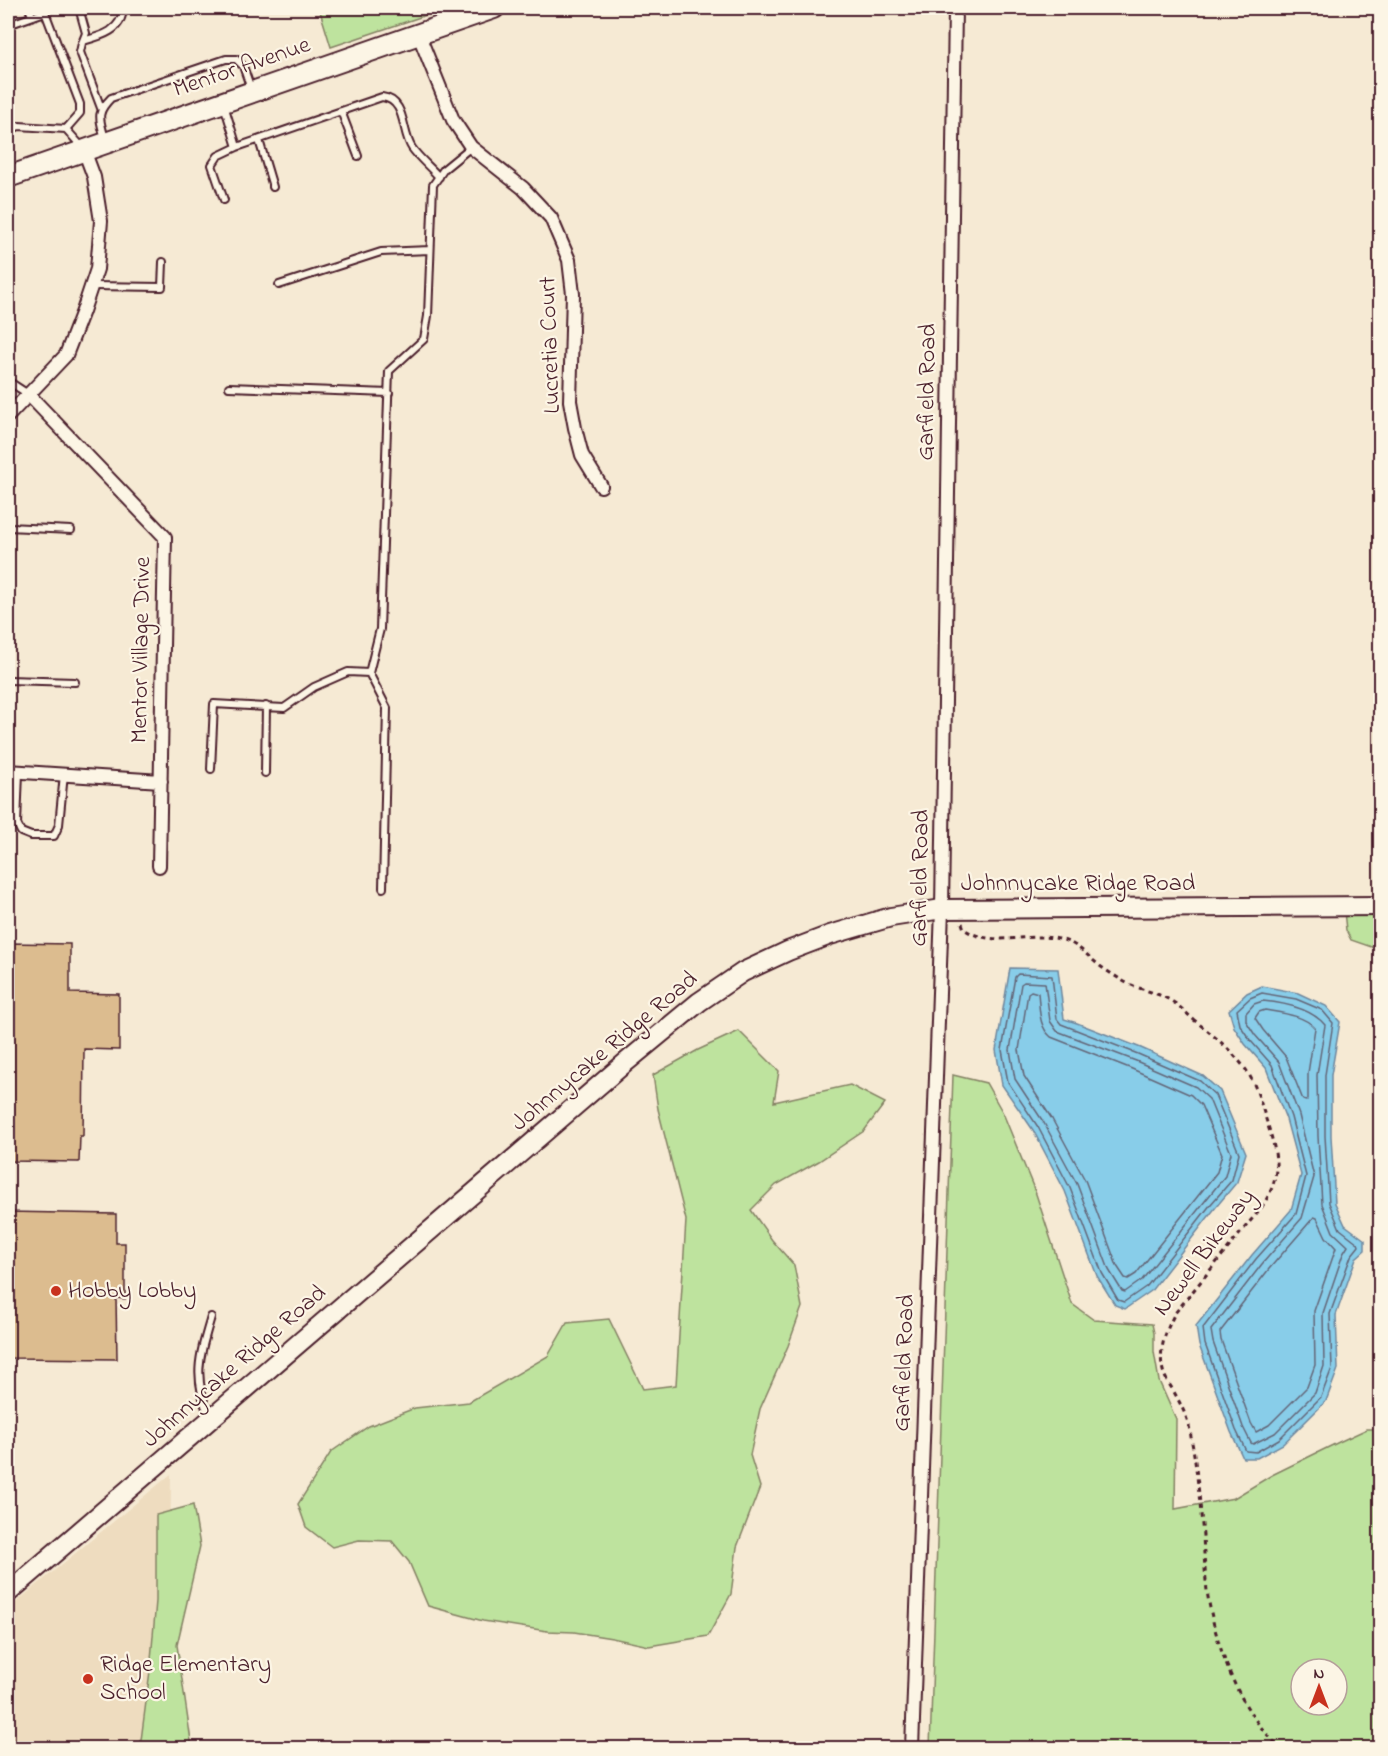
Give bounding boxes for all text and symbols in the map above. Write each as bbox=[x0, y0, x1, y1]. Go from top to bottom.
street label: Mentor Avenue bbox=[169, 28, 315, 108]
street label: Lucretia Court bbox=[531, 276, 571, 414]
street label: Garfield Road bbox=[909, 323, 947, 461]
street label: Mentor Village Drive bbox=[123, 556, 161, 744]
street label: Garfield Road bbox=[902, 809, 940, 947]
street label: Johnnycake Ridge Road bbox=[961, 867, 1196, 903]
street label: Johnnycake Ridge Road bbox=[504, 963, 707, 1141]
street label: Newell Bikeway bbox=[1145, 1182, 1265, 1325]
place label: Hobby Lobby bbox=[68, 1274, 196, 1310]
street label: Johnnycake Ridge Road bbox=[135, 1277, 336, 1458]
marker: Hobby Lobby bbox=[49, 1284, 63, 1298]
street label: Garfield Road bbox=[885, 1293, 925, 1432]
place label: Ridge Elementary School bbox=[100, 1648, 271, 1711]
north arrow bbox=[1289, 1657, 1349, 1717]
text: N bbox=[1314, 1662, 1325, 1686]
marker: Ridge Elementary School bbox=[81, 1672, 95, 1686]

